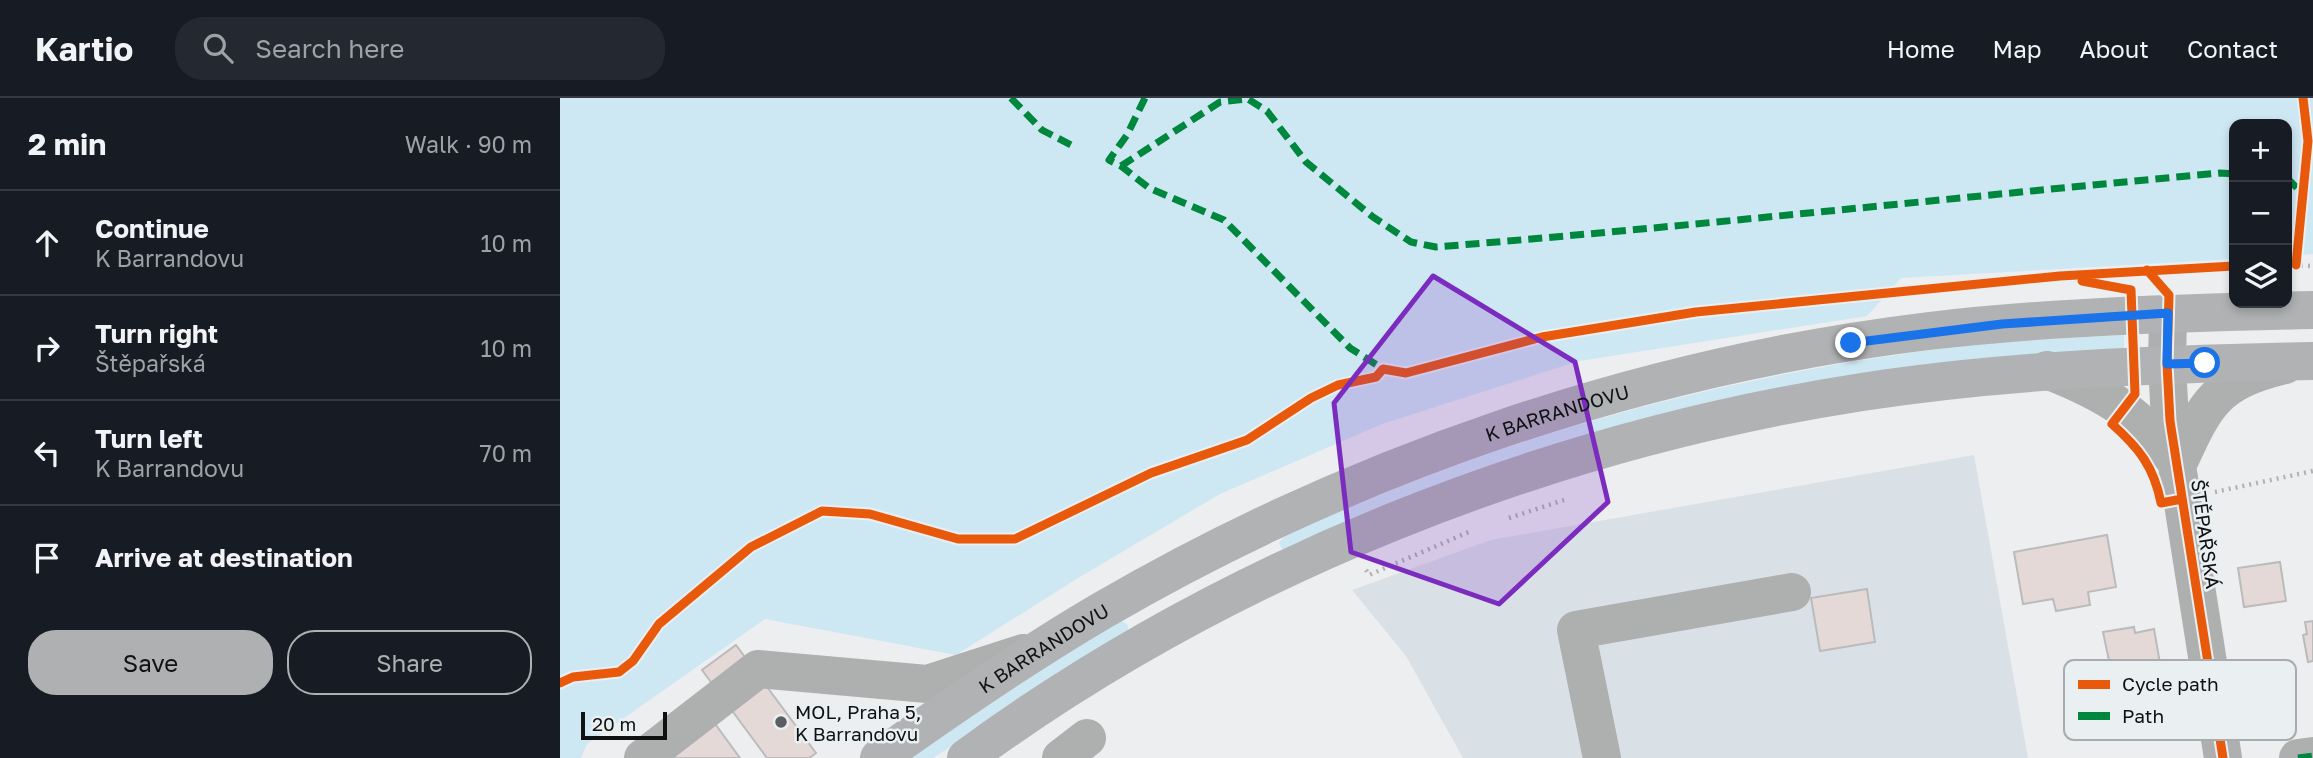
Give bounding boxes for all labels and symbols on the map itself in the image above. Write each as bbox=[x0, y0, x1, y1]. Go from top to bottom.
route end bbox=[1835, 327, 1866, 358]
route start bbox=[2189, 347, 2220, 378]
street label: K BARRANDOVU bbox=[1482, 379, 1632, 445]
street label: ŠTĚPAŘSKÁ bbox=[2187, 478, 2225, 590]
street label: K BARRANDOVU bbox=[974, 598, 1112, 697]
legend bbox=[2064, 660, 2296, 740]
text: Cycle path bbox=[2122, 672, 2219, 695]
place label: MOL, Praha 5, K Barrandovu bbox=[795, 700, 921, 745]
text: Path bbox=[2122, 704, 2164, 727]
scale bar bbox=[581, 709, 667, 741]
marker: MOL, Praha 5, K Barrandovu bbox=[773, 714, 789, 730]

